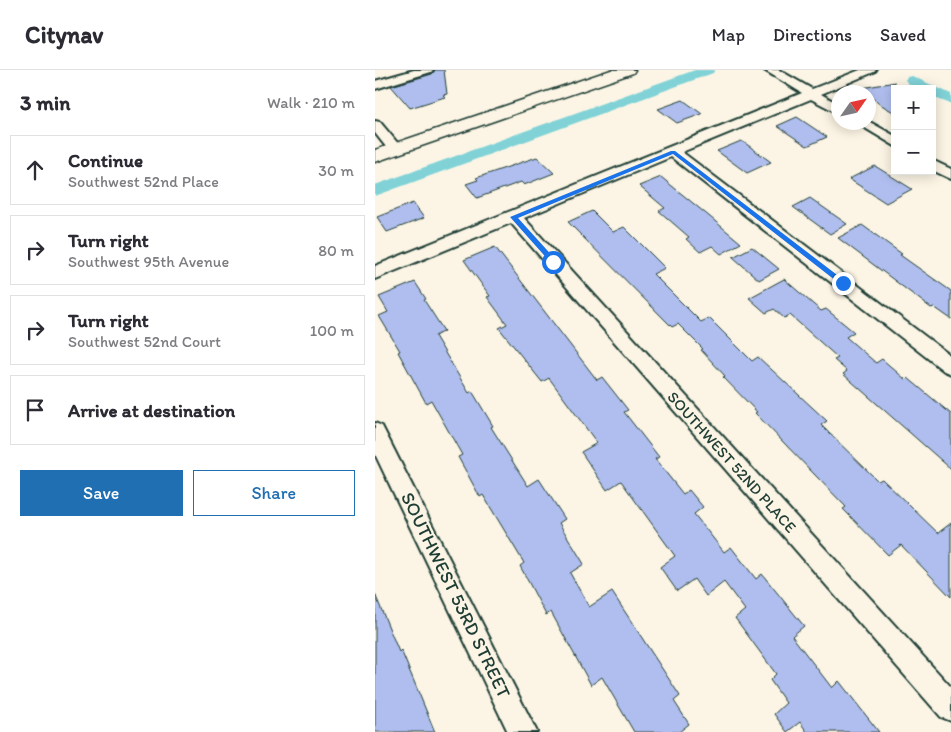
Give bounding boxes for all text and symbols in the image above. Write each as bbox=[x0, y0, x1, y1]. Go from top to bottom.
text: Citynav bbox=[25, 20, 103, 49]
text: Map bbox=[712, 24, 745, 46]
text: Directions bbox=[773, 24, 852, 46]
text: Saved bbox=[880, 24, 926, 46]
north arrow bbox=[831, 85, 876, 130]
map controls bbox=[891, 85, 936, 175]
button: + bbox=[891, 85, 936, 130]
text: 3 min bbox=[20, 90, 70, 115]
text: Walk · 210 m bbox=[267, 93, 355, 112]
button: − bbox=[891, 130, 936, 175]
text: Continue bbox=[68, 149, 143, 172]
icon: ahead bbox=[21, 156, 49, 184]
text: 30 m bbox=[318, 161, 354, 180]
text: Southwest 52nd Place bbox=[68, 172, 219, 191]
text: Turn right bbox=[68, 229, 149, 252]
icon: right bbox=[21, 236, 49, 264]
text: 80 m bbox=[318, 241, 354, 260]
route start bbox=[542, 251, 565, 274]
text: Southwest 95th Avenue bbox=[68, 252, 229, 271]
route end bbox=[832, 272, 855, 295]
text: Turn right bbox=[68, 309, 149, 332]
icon: right bbox=[21, 316, 49, 344]
text: 100 m bbox=[310, 321, 354, 340]
text: Southwest 52nd Court bbox=[68, 332, 221, 351]
street label: SOUTHWEST 52ND PLACE bbox=[664, 387, 801, 537]
icon: arrive bbox=[21, 396, 49, 424]
text: Arrive at destination bbox=[68, 399, 235, 422]
button: Save bbox=[20, 470, 183, 516]
button: Share bbox=[193, 470, 355, 516]
street label: SOUTHWEST 53RD STREET bbox=[396, 488, 516, 702]

